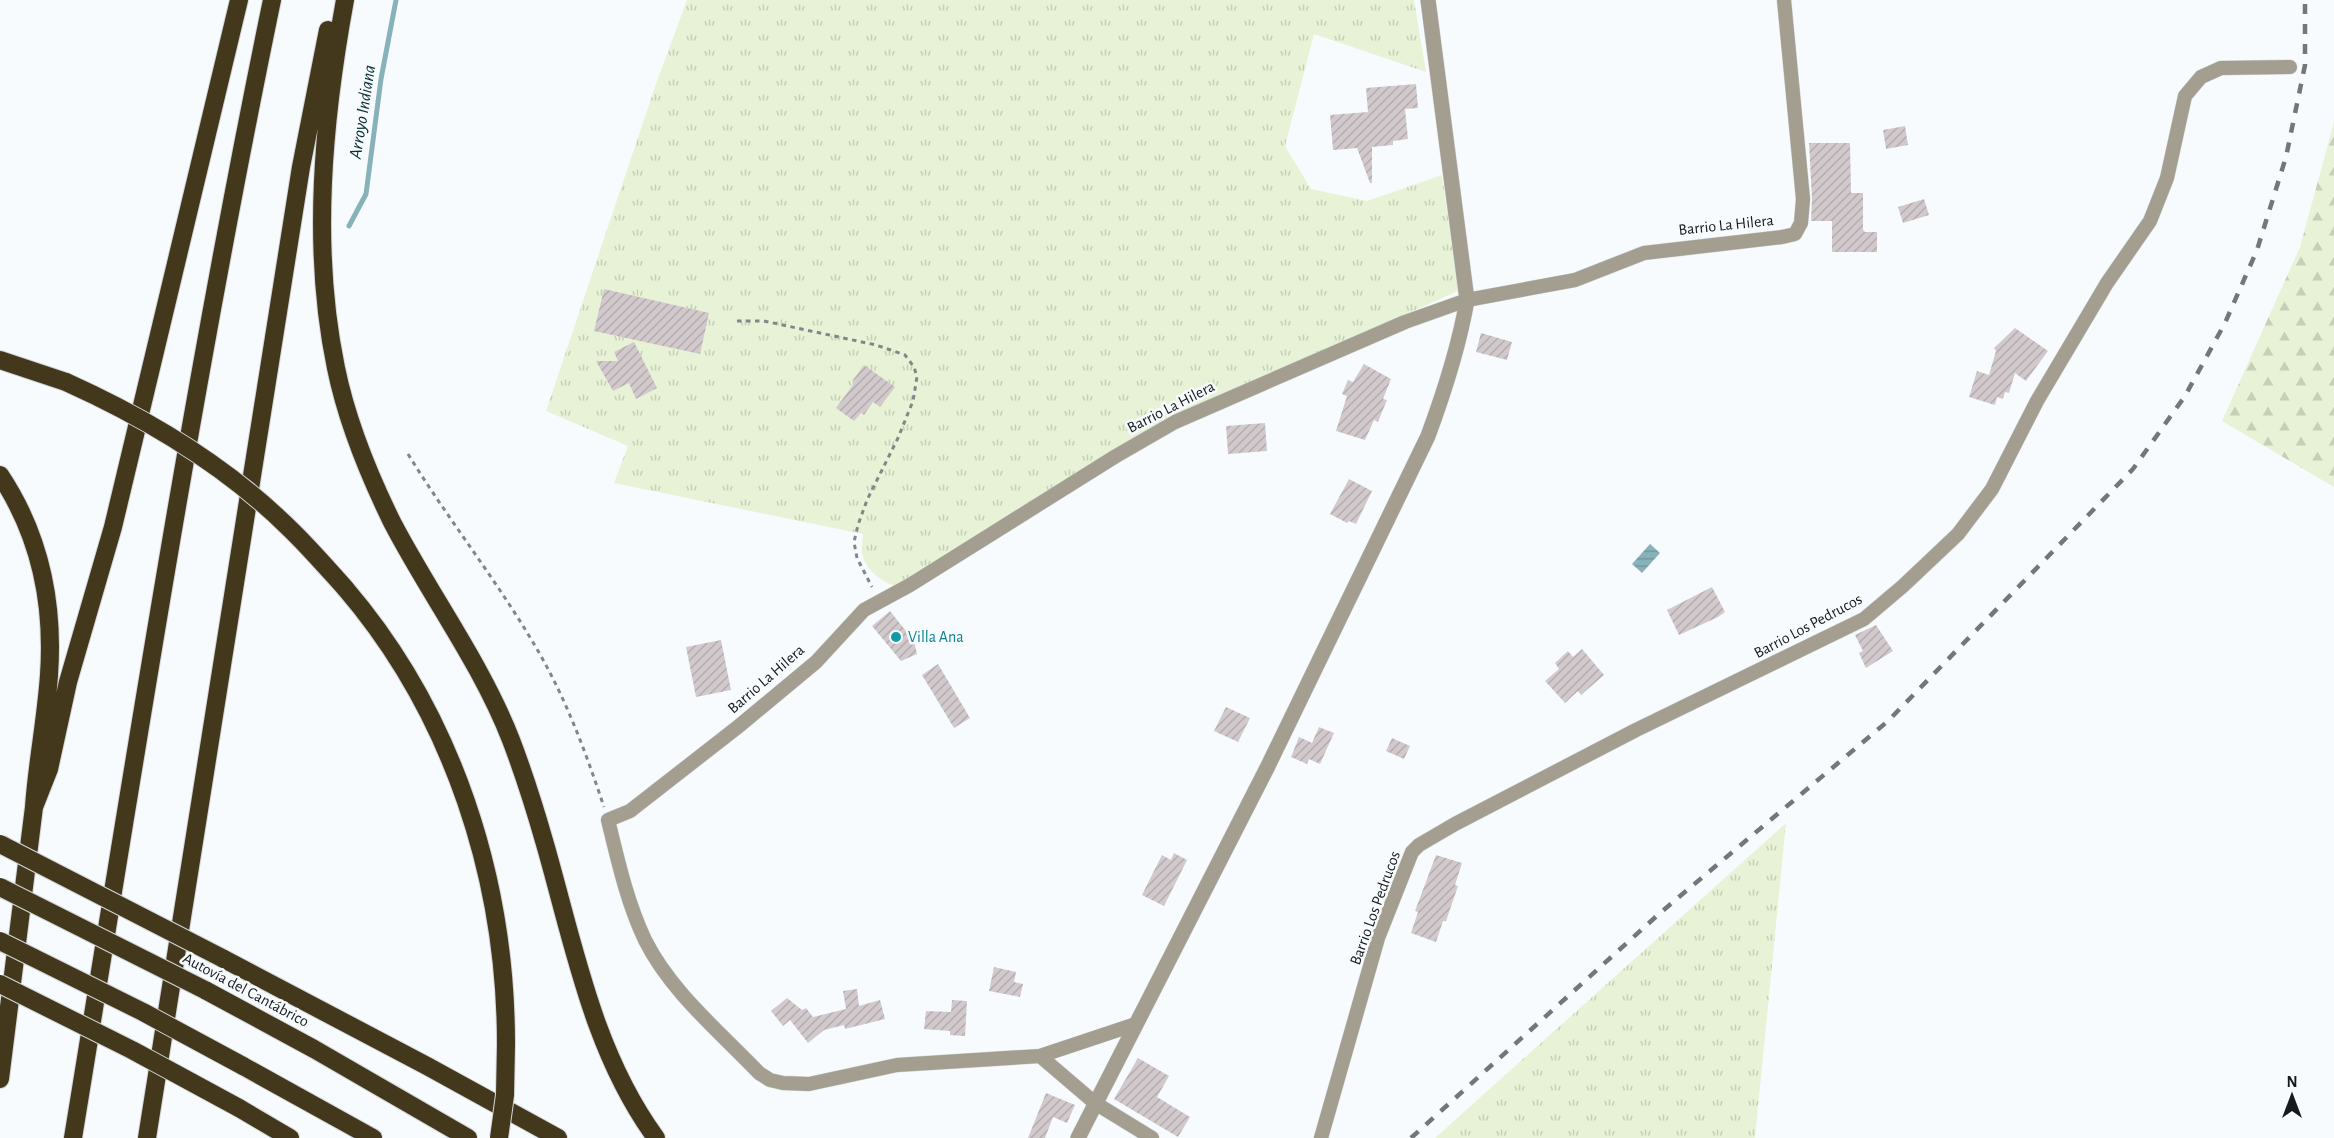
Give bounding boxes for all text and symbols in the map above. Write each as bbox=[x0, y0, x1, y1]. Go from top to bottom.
water label: Arroyo Indiana bbox=[347, 64, 379, 161]
street label: Barrio La Hilera bbox=[1678, 212, 1774, 238]
street label: Barrio La Hilera bbox=[1125, 378, 1217, 436]
street label: Barrio Los Pedrucos bbox=[1751, 591, 1865, 661]
place label: Villa Ana bbox=[908, 629, 964, 645]
marker: Villa Ana bbox=[889, 630, 903, 644]
street label: Barrio La Hilera bbox=[725, 642, 807, 716]
street label: Barrio Los Pedrucos bbox=[1347, 849, 1403, 967]
street label: Autovía del Cantábrico bbox=[180, 950, 312, 1030]
north arrow bbox=[2262, 1066, 2322, 1126]
text: N bbox=[2286, 1074, 2298, 1090]

